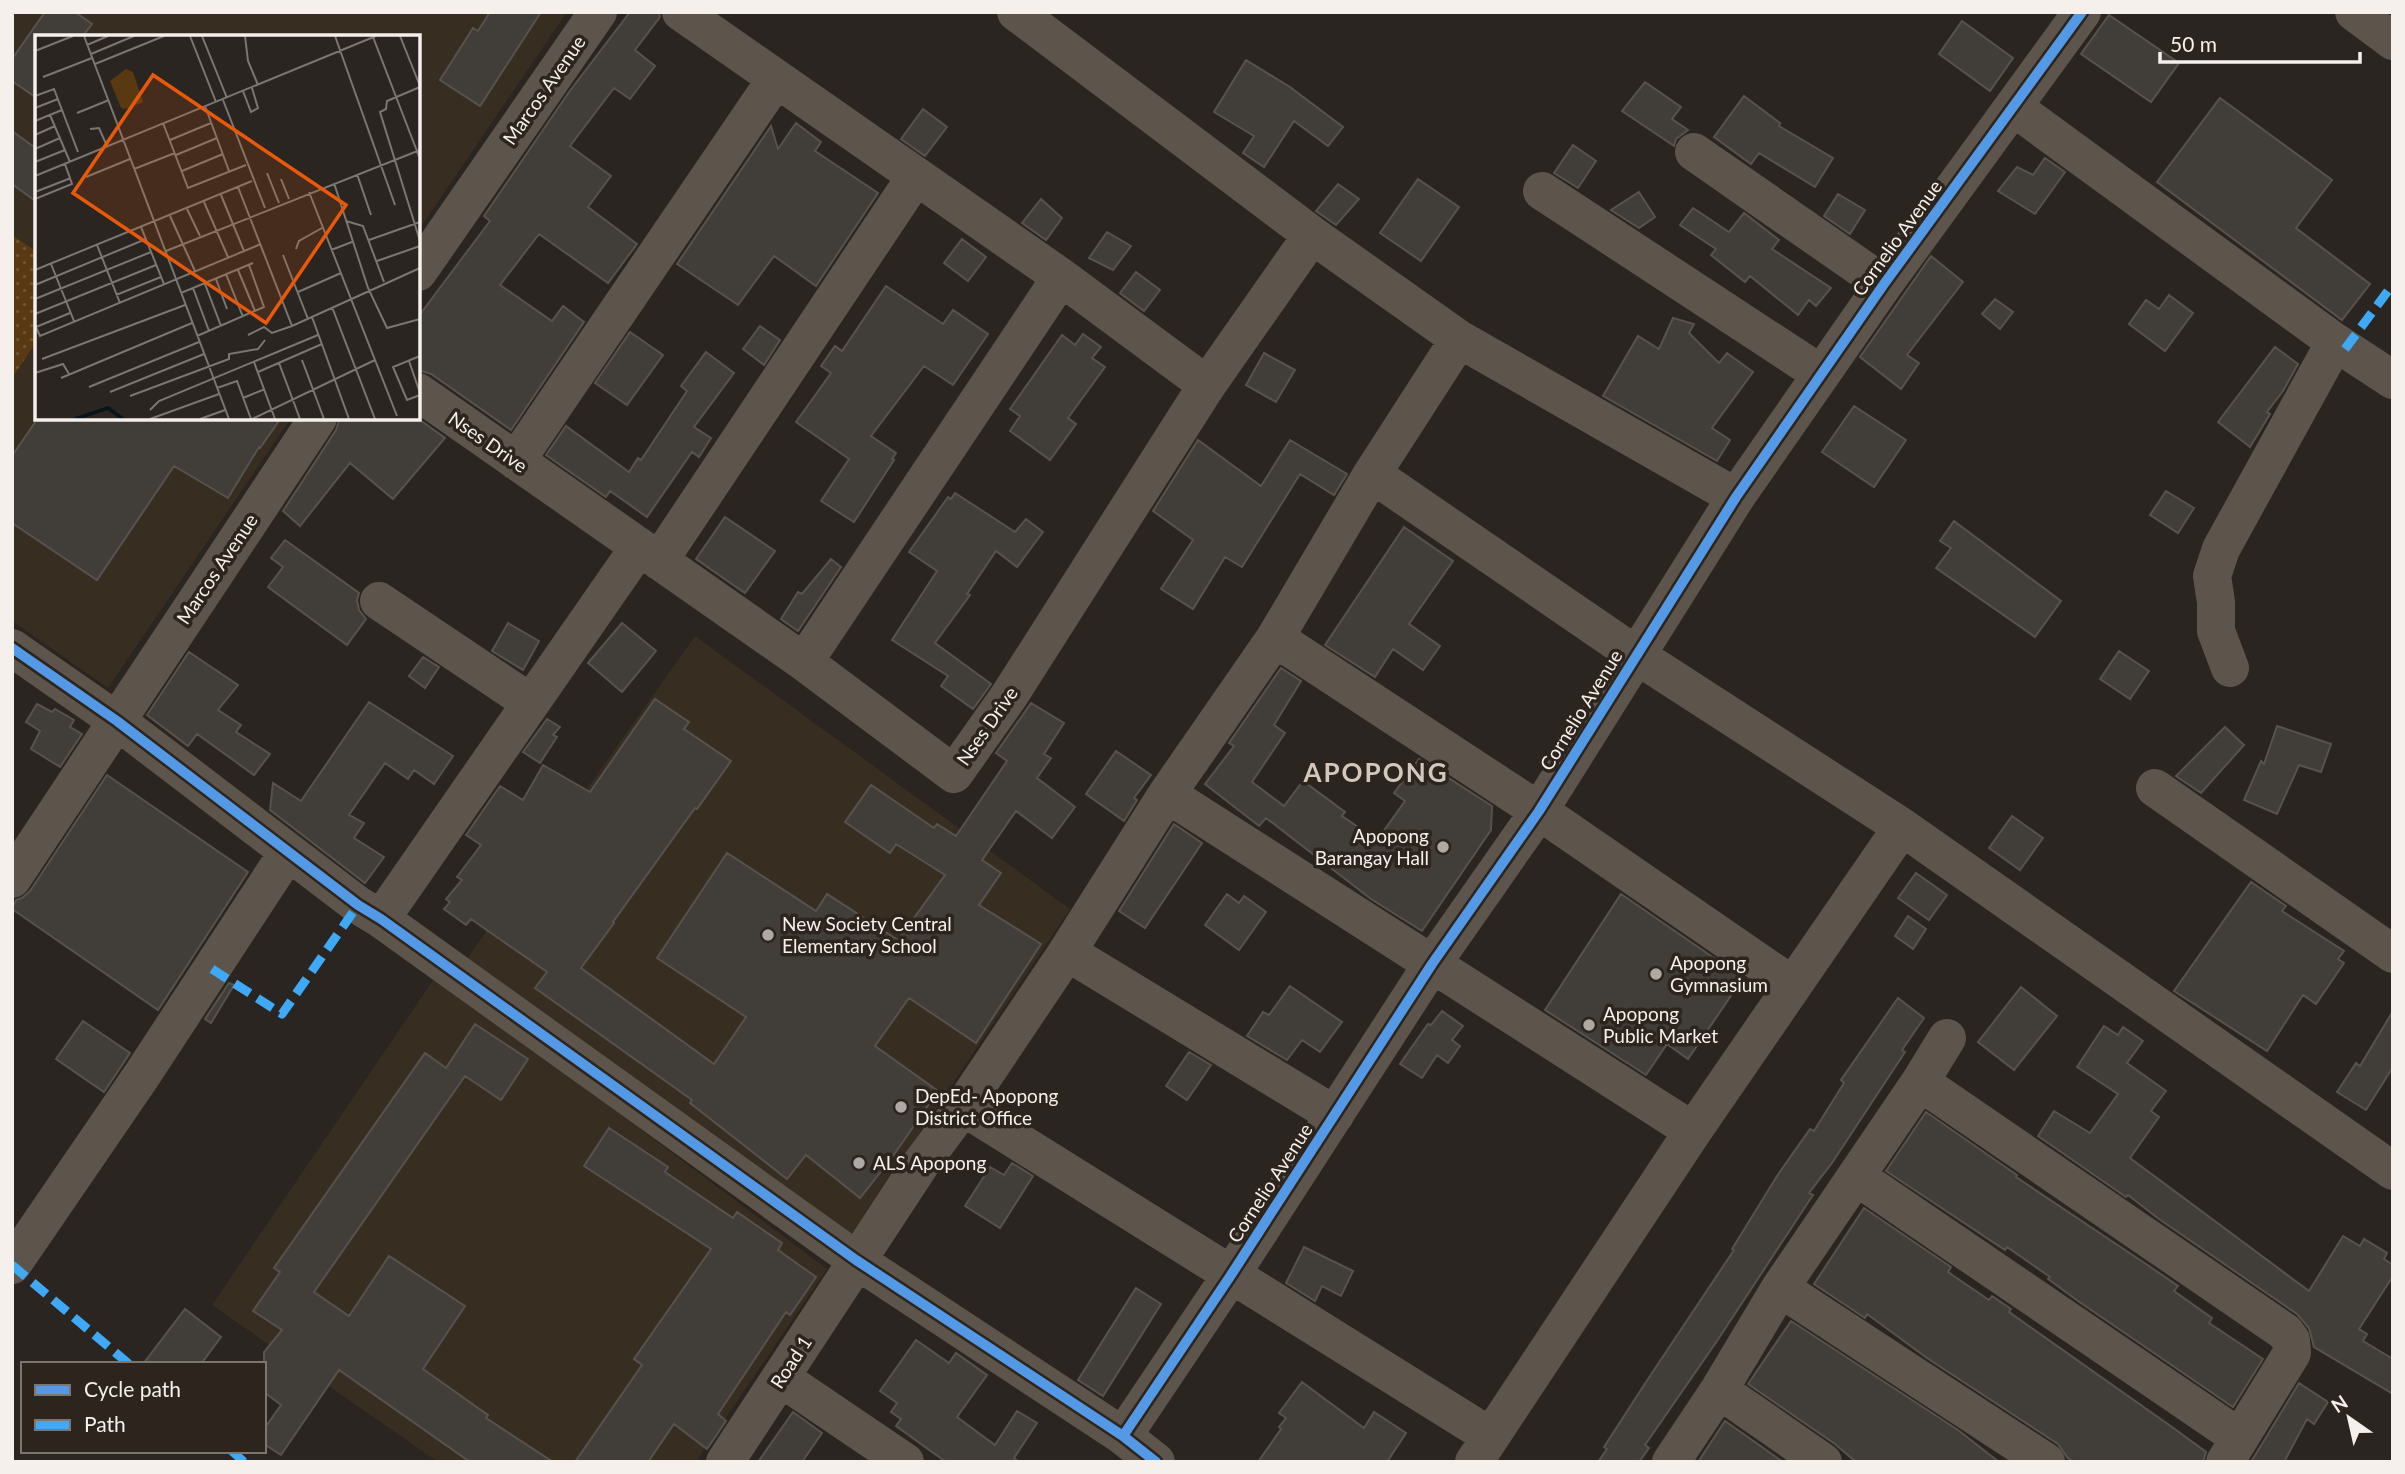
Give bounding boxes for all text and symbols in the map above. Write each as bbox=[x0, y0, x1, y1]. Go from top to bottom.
scale bar bbox=[2160, 21, 2360, 65]
street label: Marcos Avenue bbox=[497, 31, 590, 149]
text: 50 m bbox=[2170, 31, 2217, 56]
inset map bbox=[35, 35, 420, 420]
street label: Cornelio Avenue bbox=[1847, 175, 1946, 300]
street label: Nses Drive bbox=[444, 406, 532, 477]
street label: Marcos Avenue bbox=[171, 509, 262, 628]
street label: Cornelio Avenue bbox=[1534, 645, 1627, 774]
street label: Nses Drive bbox=[951, 682, 1022, 770]
district label: APOPONG bbox=[1302, 756, 1449, 788]
place label: Apopong Barangay Hall bbox=[1315, 824, 1429, 869]
marker: Apopong Barangay Hall bbox=[1435, 839, 1451, 855]
place label: New Society Central Elementary School bbox=[782, 912, 952, 957]
marker: New Society Central Elementary School bbox=[760, 927, 776, 943]
place label: Apopong Gymnasium bbox=[1670, 951, 1768, 996]
marker: Apopong Gymnasium bbox=[1648, 966, 1664, 982]
place label: Apopong Public Market bbox=[1603, 1002, 1718, 1047]
marker: Apopong Public Market bbox=[1581, 1017, 1597, 1033]
place label: DepEd- Apopong District Office bbox=[915, 1084, 1058, 1129]
marker: DepEd- Apopong District Office bbox=[893, 1099, 909, 1115]
street label: Cornelio Avenue bbox=[1222, 1119, 1317, 1247]
place label: ALS Apopong bbox=[873, 1151, 986, 1174]
marker: ALS Apopong bbox=[851, 1155, 867, 1171]
street label: Road 1 bbox=[765, 1331, 816, 1392]
legend bbox=[21, 1362, 266, 1453]
text: Cycle path bbox=[84, 1376, 181, 1401]
north arrow bbox=[2314, 1383, 2384, 1453]
text: N bbox=[2327, 1390, 2352, 1417]
text: Path bbox=[84, 1411, 126, 1436]

